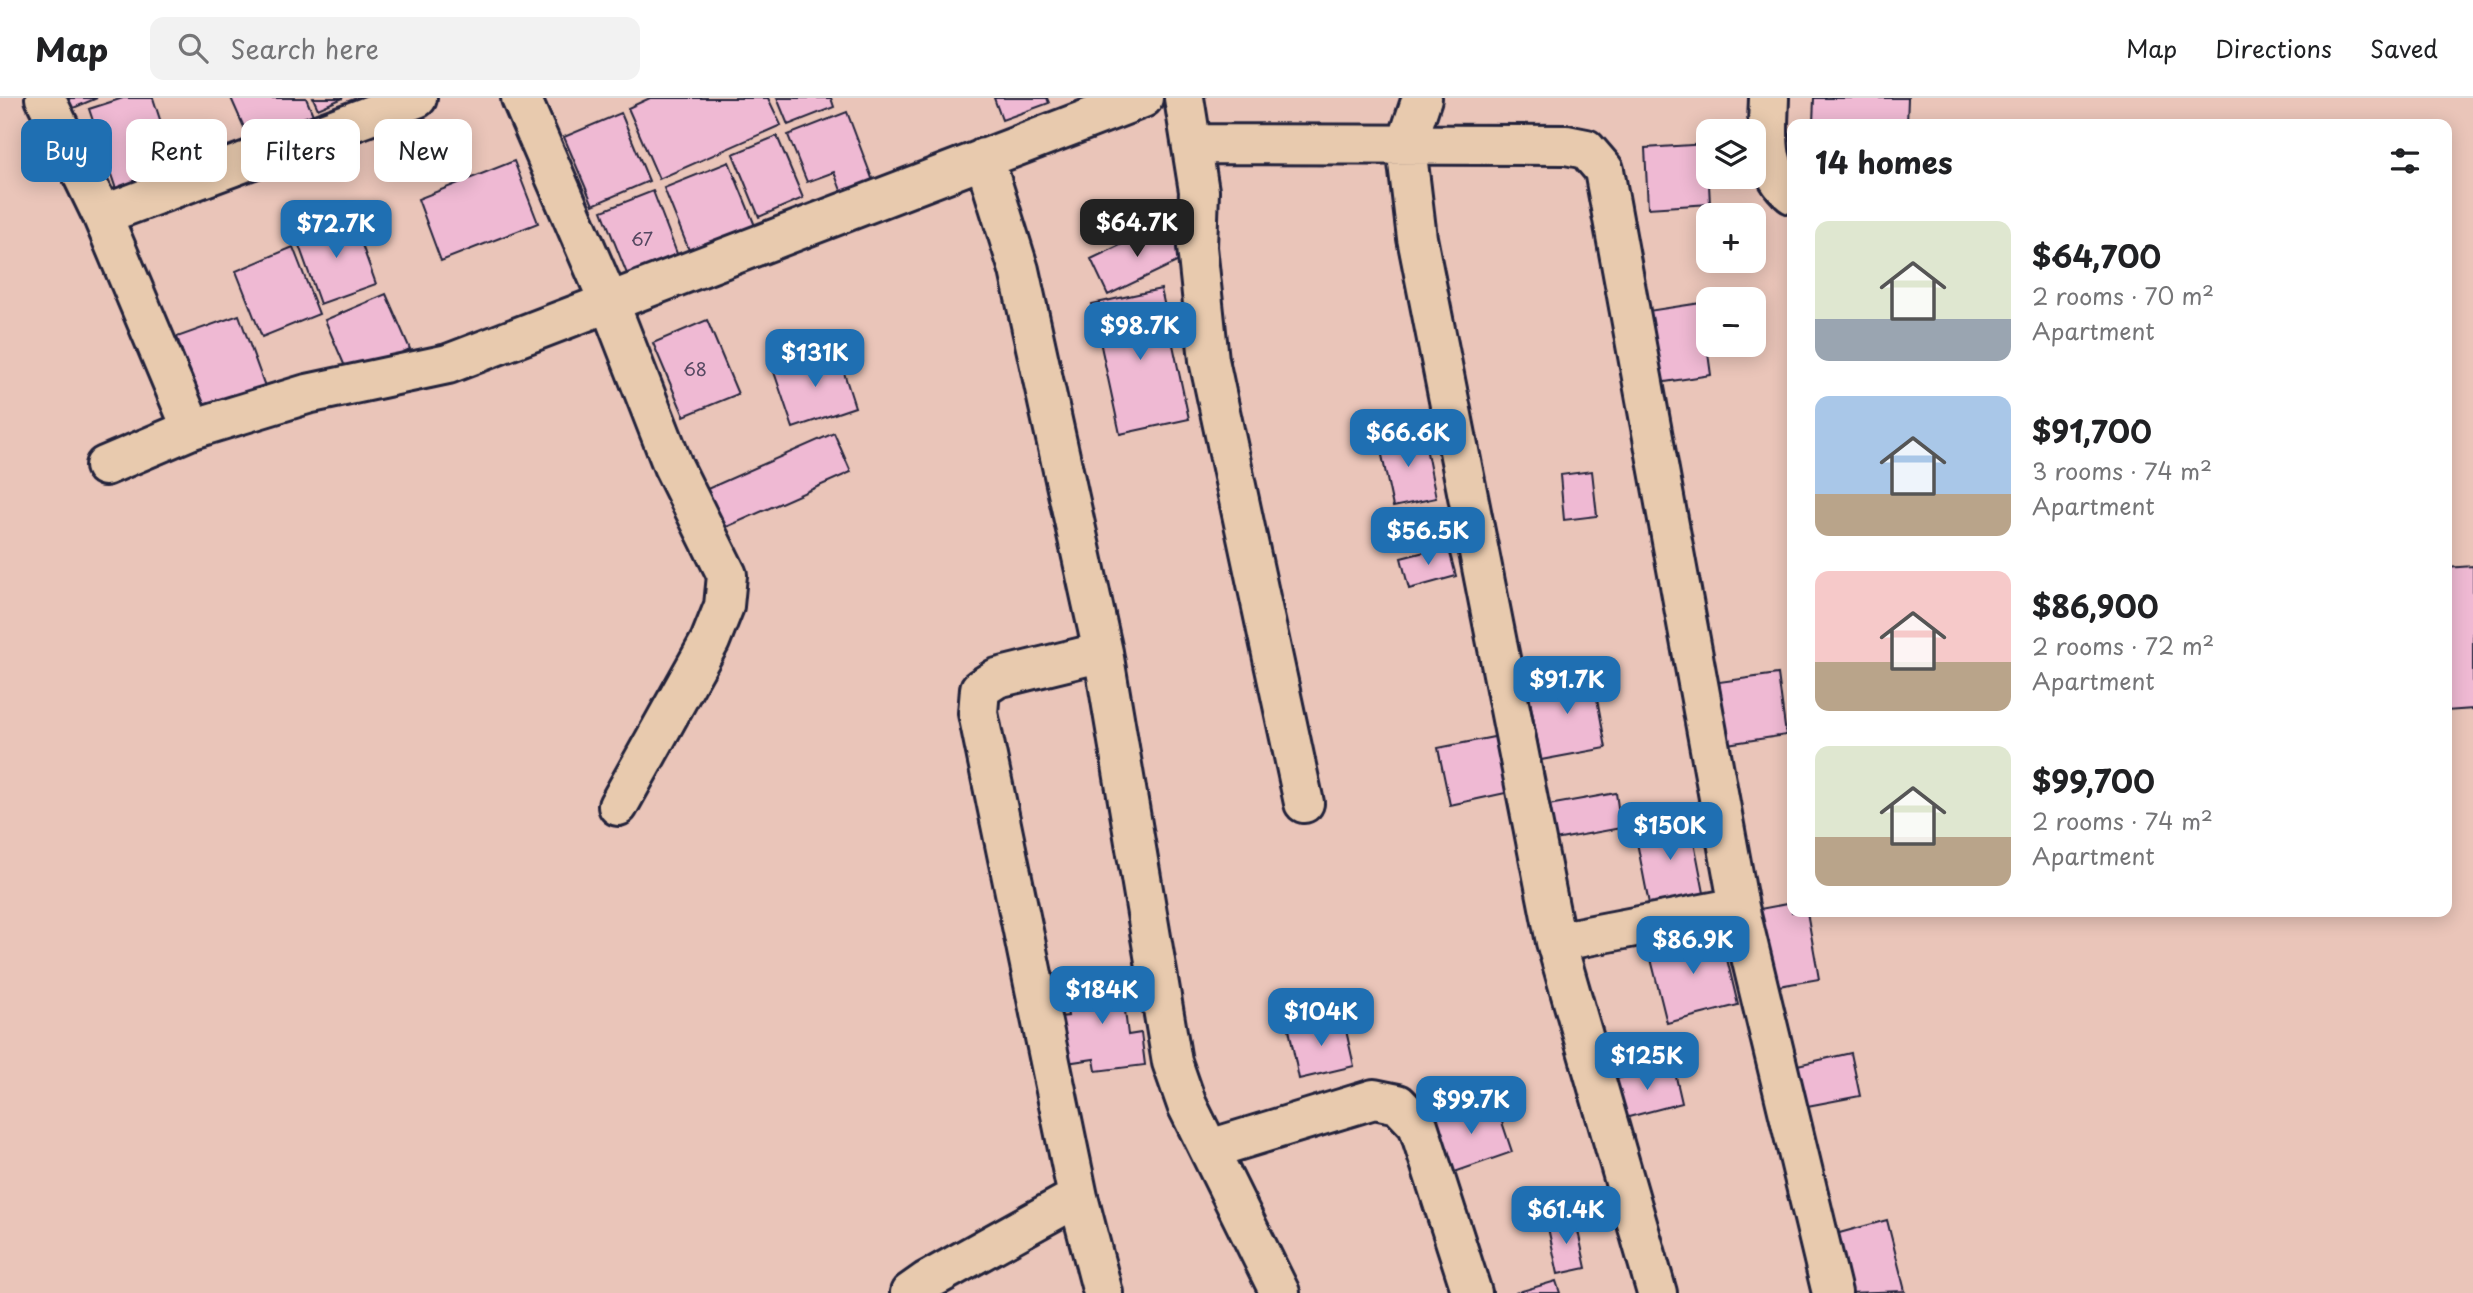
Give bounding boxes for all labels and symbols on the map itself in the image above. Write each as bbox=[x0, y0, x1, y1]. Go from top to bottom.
pin: $72.7K bbox=[279, 200, 393, 260]
pin: $64.7K bbox=[1080, 200, 1194, 259]
house number: 67 bbox=[631, 225, 653, 252]
pin: $98.7K bbox=[1083, 302, 1197, 362]
pin: $131K bbox=[766, 330, 864, 389]
house number: 68 bbox=[683, 355, 707, 382]
pin: $66.6K bbox=[1351, 410, 1465, 469]
pin: $56.5K bbox=[1371, 508, 1485, 567]
pin: $91.7K bbox=[1510, 656, 1624, 716]
pin: $150K bbox=[1621, 802, 1719, 862]
pin: $86.9K bbox=[1636, 916, 1750, 976]
pin: $184K bbox=[1053, 967, 1151, 1026]
pin: $104K bbox=[1272, 988, 1370, 1048]
pin: $125K bbox=[1598, 1032, 1696, 1092]
pin: $99.7K bbox=[1414, 1076, 1528, 1136]
pin: $61.4K bbox=[1509, 1186, 1623, 1246]

